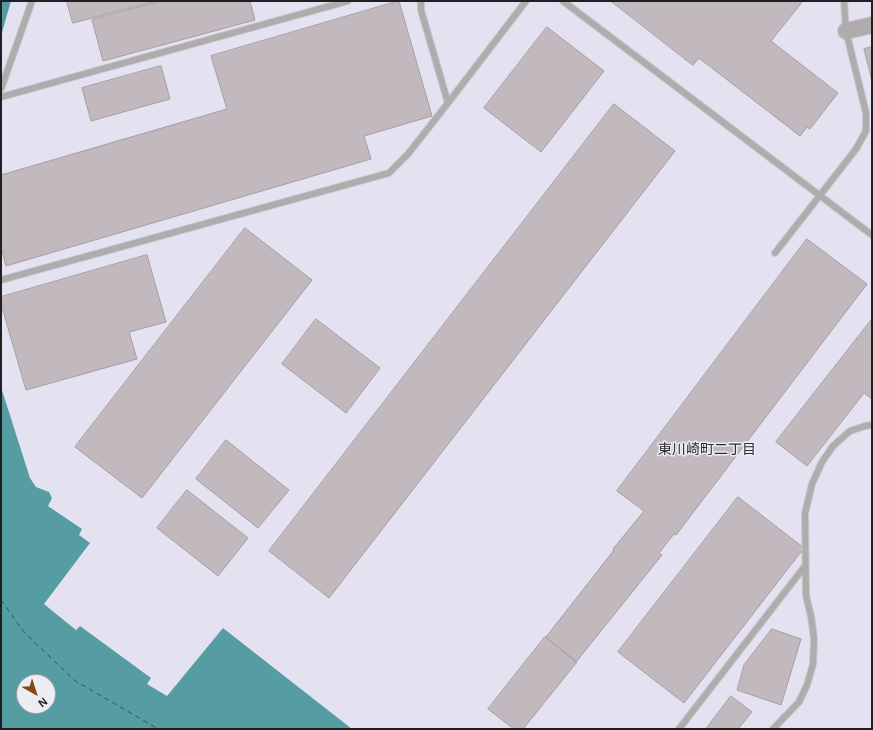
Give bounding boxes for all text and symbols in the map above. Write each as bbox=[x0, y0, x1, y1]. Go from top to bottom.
district label: 東川崎町二丁目 bbox=[658, 442, 756, 458]
north arrow bbox=[16, 674, 56, 714]
text: N bbox=[36, 695, 50, 710]

